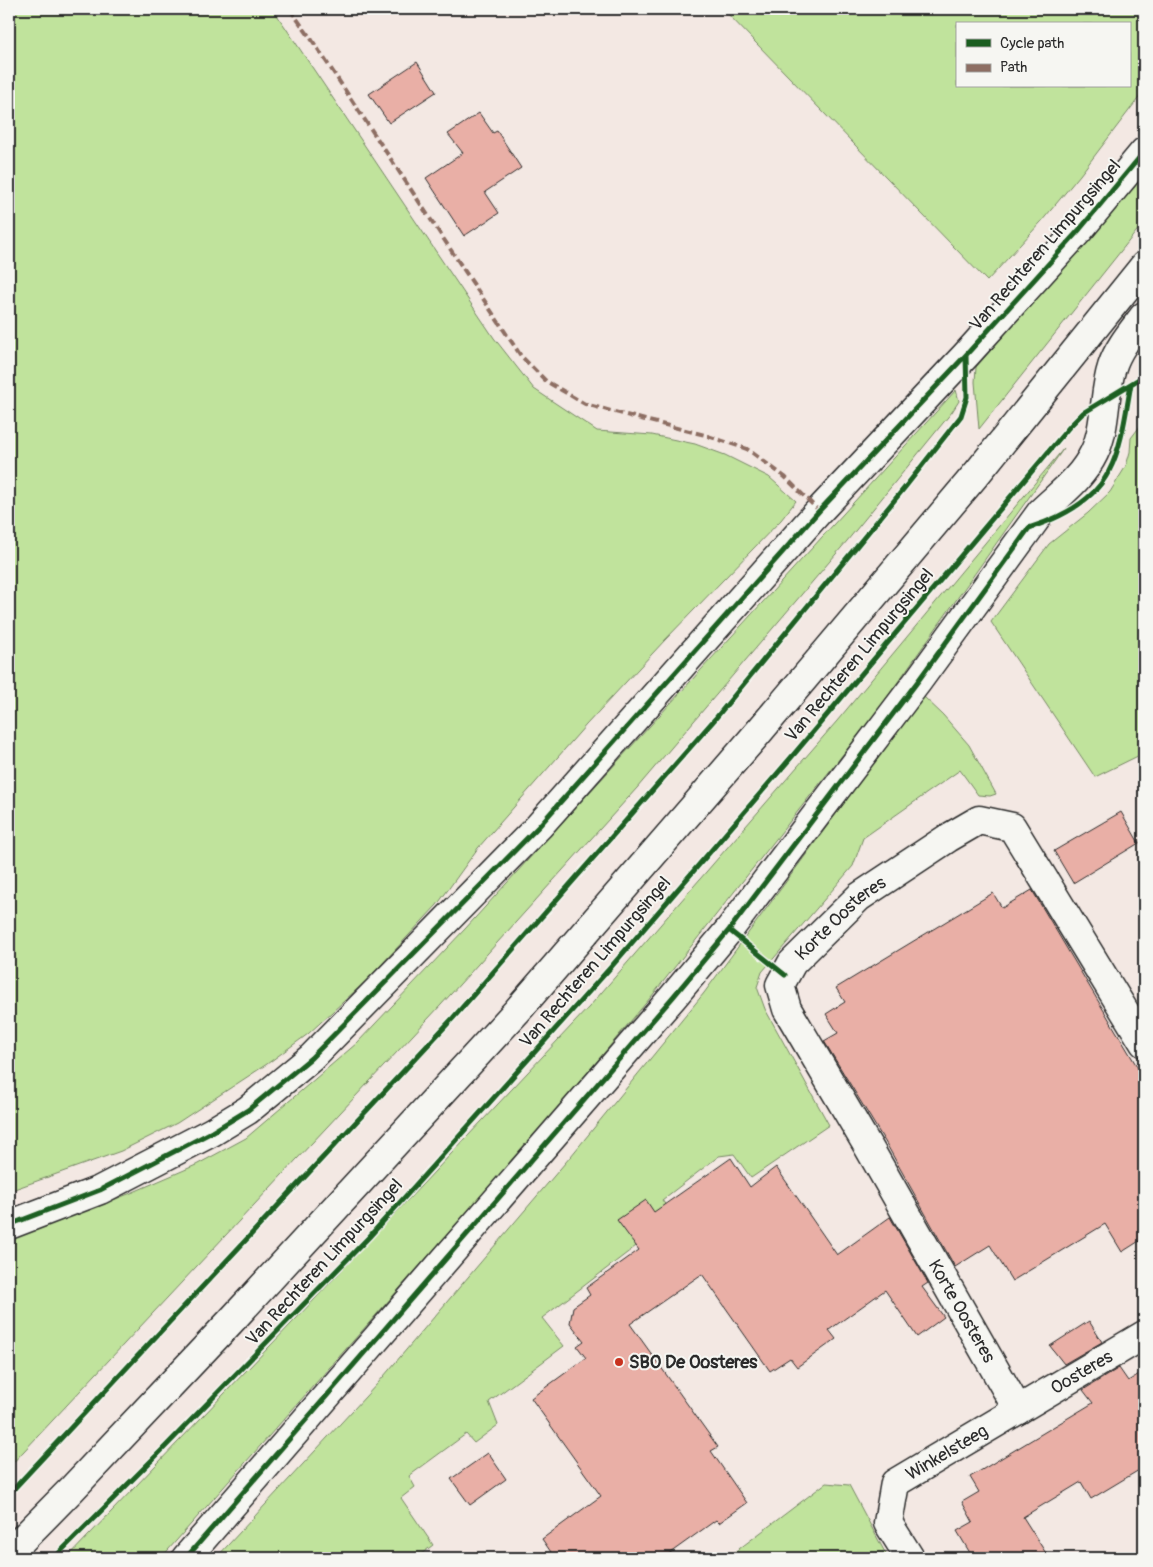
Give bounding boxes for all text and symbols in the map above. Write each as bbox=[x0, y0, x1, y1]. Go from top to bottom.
legend bbox=[956, 22, 1130, 88]
text: Cycle path bbox=[1000, 34, 1064, 53]
text: Path bbox=[1000, 58, 1027, 77]
street label: Van Rechteren Limpurgsingel bbox=[965, 155, 1126, 336]
street label: Van Rechteren Limpurgsingel bbox=[780, 564, 939, 747]
street label: Korte Oosteres bbox=[790, 871, 890, 966]
street label: Van Rechteren Limpurgsingel bbox=[515, 872, 676, 1053]
street label: Van Rechteren Limpurgsingel bbox=[241, 1174, 408, 1351]
street label: Korte Oosteres bbox=[923, 1256, 1000, 1367]
street label: Oosteres bbox=[1047, 1345, 1117, 1400]
place label: SBO De Oosteres bbox=[629, 1351, 758, 1374]
marker: SBO De Oosteres bbox=[613, 1356, 625, 1368]
street label: Winkelsteeg bbox=[902, 1420, 992, 1486]

